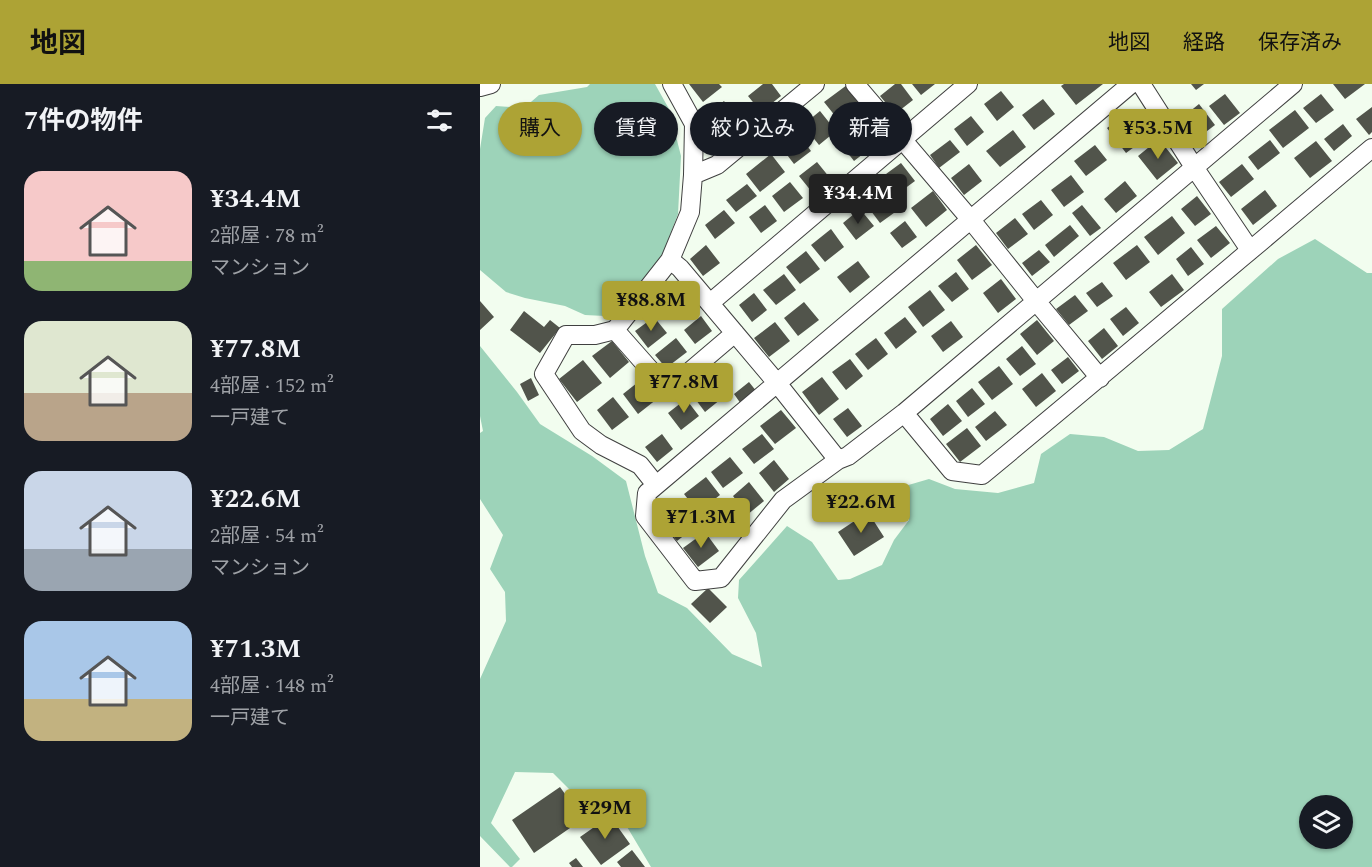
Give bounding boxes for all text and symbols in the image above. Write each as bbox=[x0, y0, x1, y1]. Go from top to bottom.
text: 地図 bbox=[30, 22, 86, 65]
text: 地図 bbox=[1108, 27, 1150, 59]
text: 経路 bbox=[1183, 27, 1225, 59]
text: 保存済み bbox=[1258, 27, 1342, 59]
text: 7件の物件 bbox=[24, 101, 143, 141]
chip: 購入 bbox=[498, 102, 582, 156]
chip: 賃貸 bbox=[594, 102, 678, 156]
chip: 絞り込み bbox=[690, 102, 816, 156]
chip: 新着 bbox=[828, 102, 912, 156]
icon: filters bbox=[423, 104, 456, 137]
pin: ¥53.5M bbox=[1109, 109, 1207, 160]
text: ¥53.5M bbox=[1123, 113, 1193, 143]
pin: ¥34.4M bbox=[809, 174, 907, 225]
text: ¥34.4M bbox=[823, 178, 893, 208]
text: ¥34.4M bbox=[210, 179, 301, 219]
icon: home bbox=[72, 195, 144, 267]
text: 2部屋 · 78 m² bbox=[210, 221, 324, 251]
text: マンション bbox=[210, 253, 310, 283]
pin: ¥88.8M bbox=[602, 281, 700, 332]
text: ¥88.8M bbox=[616, 285, 686, 315]
text: ¥77.8M bbox=[210, 329, 301, 369]
icon: home bbox=[72, 345, 144, 417]
pin: ¥77.8M bbox=[635, 363, 733, 414]
text: ¥77.8M bbox=[649, 367, 719, 397]
text: 4部屋 · 152 m² bbox=[210, 371, 334, 401]
text: 一戸建て bbox=[210, 403, 290, 433]
text: ¥22.6M bbox=[210, 479, 301, 519]
pin: ¥22.6M bbox=[812, 483, 910, 534]
text: ¥22.6M bbox=[826, 487, 896, 517]
icon: home bbox=[72, 495, 144, 567]
pin: ¥71.3M bbox=[652, 498, 750, 549]
text: ¥71.3M bbox=[666, 502, 736, 532]
text: 2部屋 · 54 m² bbox=[210, 521, 324, 551]
text: マンション bbox=[210, 553, 310, 583]
text: ¥71.3M bbox=[210, 629, 301, 669]
icon: home bbox=[72, 645, 144, 717]
text: 4部屋 · 148 m² bbox=[210, 671, 334, 701]
text: 一戸建て bbox=[210, 703, 290, 733]
pin: ¥29M bbox=[569, 789, 641, 840]
text: ¥29M bbox=[578, 793, 632, 823]
map controls bbox=[1299, 795, 1353, 849]
button: layers bbox=[1299, 795, 1353, 849]

